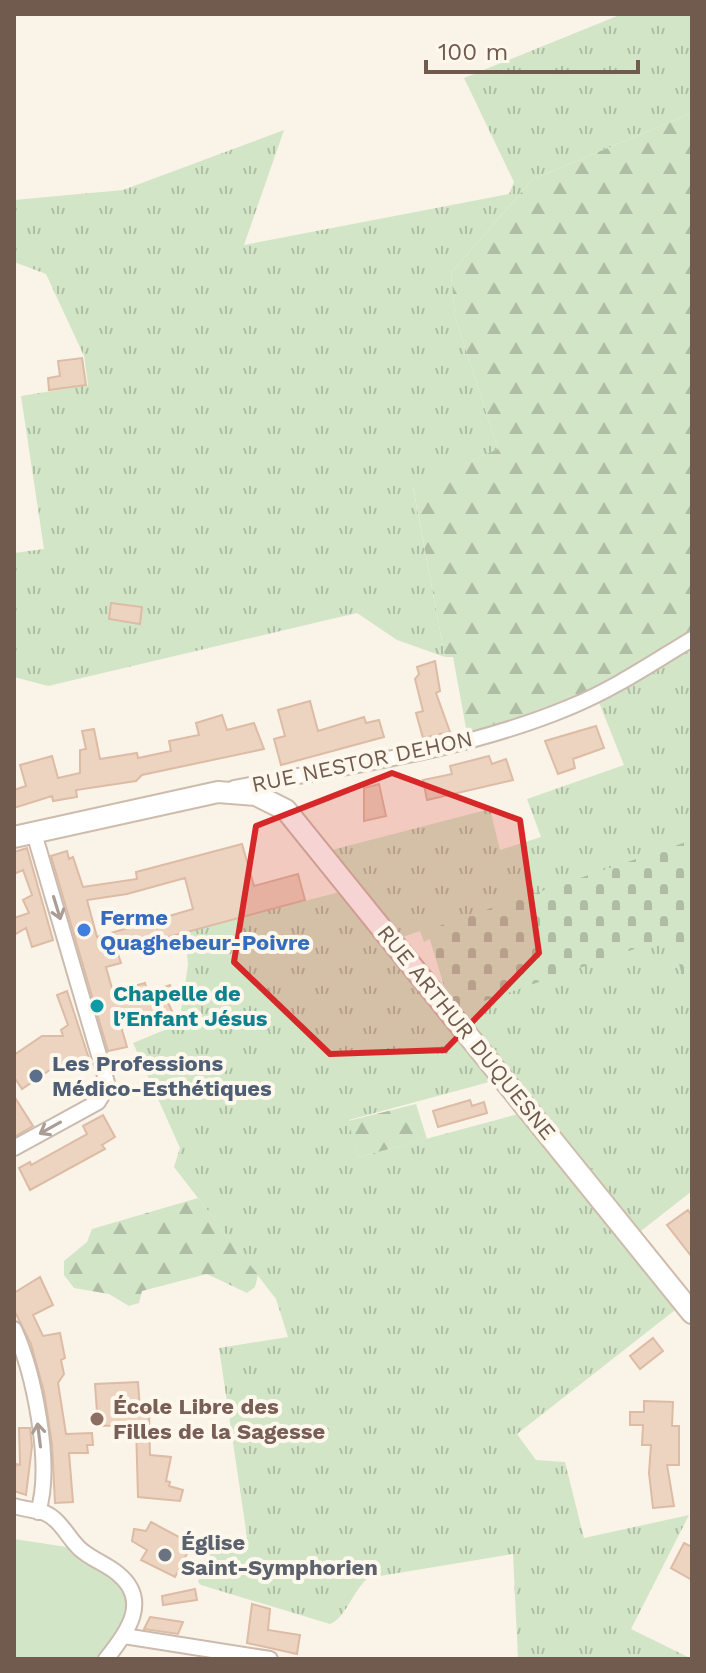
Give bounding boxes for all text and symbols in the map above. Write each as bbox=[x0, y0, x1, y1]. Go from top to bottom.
scale bar bbox=[426, 24, 638, 74]
text: 100 m bbox=[438, 38, 508, 66]
street label: RUE NESTOR DEHON bbox=[249, 726, 475, 797]
one-way arrow bbox=[50, 894, 65, 920]
place label: Ferme Quaghebeur-Poivre bbox=[100, 905, 310, 955]
street label: RUE ARTHUR DUQUESNE bbox=[372, 920, 561, 1145]
marker: Ferme Quaghebeur-Poivre bbox=[75, 921, 93, 939]
place label: Chapelle de l’Enfant Jésus bbox=[113, 981, 268, 1031]
marker: Chapelle de l’Enfant Jésus bbox=[88, 997, 106, 1015]
place label: Les Professions Médico-Esthétiques bbox=[52, 1051, 272, 1101]
marker: Les Professions Médico-Esthétiques bbox=[27, 1067, 45, 1085]
one-way arrow bbox=[39, 1120, 62, 1136]
place label: École Libre des Filles de la Sagesse bbox=[113, 1394, 325, 1444]
marker: École Libre des Filles de la Sagesse bbox=[88, 1410, 106, 1428]
one-way arrow bbox=[32, 1422, 47, 1448]
place label: Église Saint-Symphorien bbox=[181, 1530, 378, 1580]
marker: Église Saint-Symphorien bbox=[156, 1546, 174, 1564]

